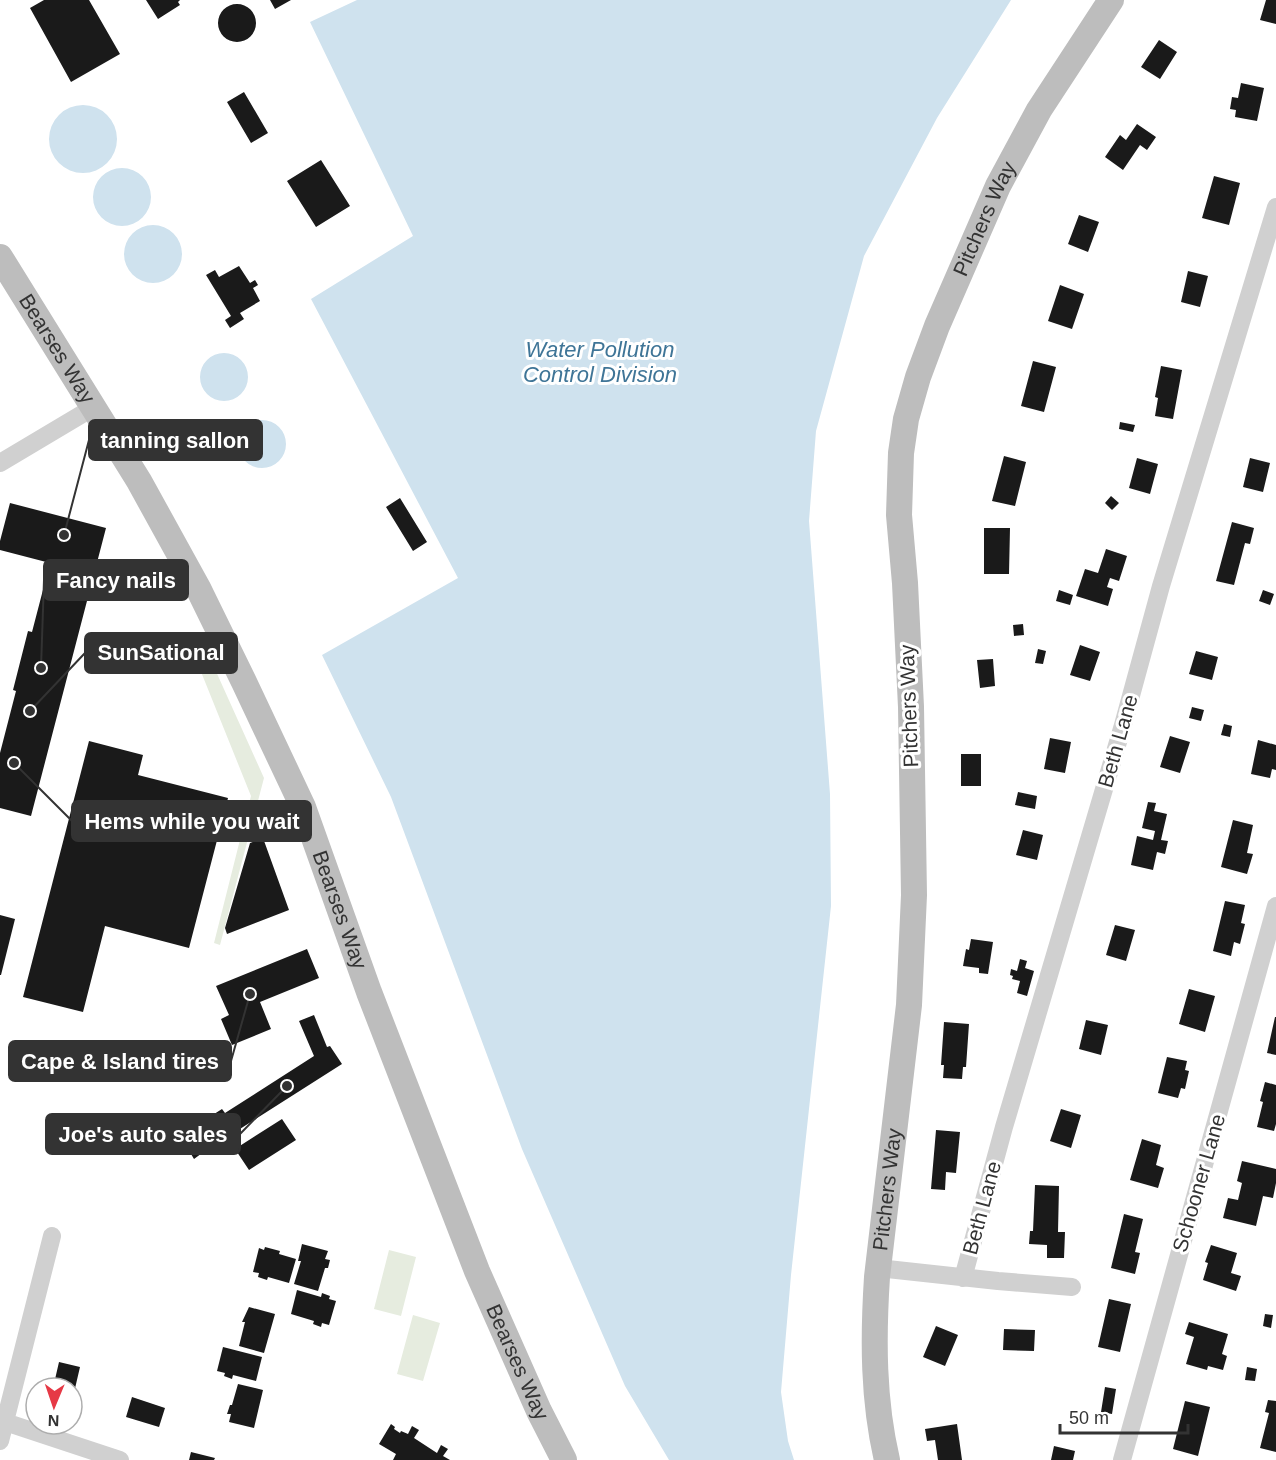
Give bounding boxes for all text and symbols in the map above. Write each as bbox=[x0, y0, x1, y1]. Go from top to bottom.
street label: Pitchers Way bbox=[948, 157, 1020, 279]
street label: Bearses Way bbox=[15, 290, 100, 408]
water label: Water Pollution Control Division bbox=[523, 337, 677, 387]
callout: tanning sallon bbox=[89, 420, 262, 460]
text: tanning sallon bbox=[100, 428, 250, 453]
callout: Fancy nails bbox=[44, 560, 188, 600]
text: Fancy nails bbox=[56, 568, 176, 593]
callout: SunSational bbox=[85, 633, 237, 673]
text: SunSational bbox=[97, 640, 225, 665]
street label: Pitchers Way bbox=[895, 644, 922, 768]
street label: Beth Lane bbox=[1093, 692, 1142, 790]
callout: Hems while you wait bbox=[72, 801, 311, 841]
text: Hems while you wait bbox=[84, 809, 300, 834]
street label: Bearses Way bbox=[309, 847, 372, 973]
callout: Cape & Island tires bbox=[9, 1041, 231, 1081]
text: Cape & Island tires bbox=[21, 1049, 219, 1074]
street label: Schooner Lane bbox=[1168, 1111, 1229, 1254]
callout: Joe's auto sales bbox=[46, 1114, 240, 1154]
text: Joe's auto sales bbox=[58, 1122, 228, 1147]
street label: Pitchers Way bbox=[868, 1127, 905, 1252]
street label: Beth Lane bbox=[958, 1159, 1005, 1257]
street label: Bearses Way bbox=[482, 1301, 554, 1424]
north arrow bbox=[24, 1376, 84, 1436]
scale bar bbox=[1060, 1397, 1188, 1435]
text: 50 m bbox=[1069, 1408, 1109, 1428]
text: N bbox=[47, 1412, 60, 1429]

